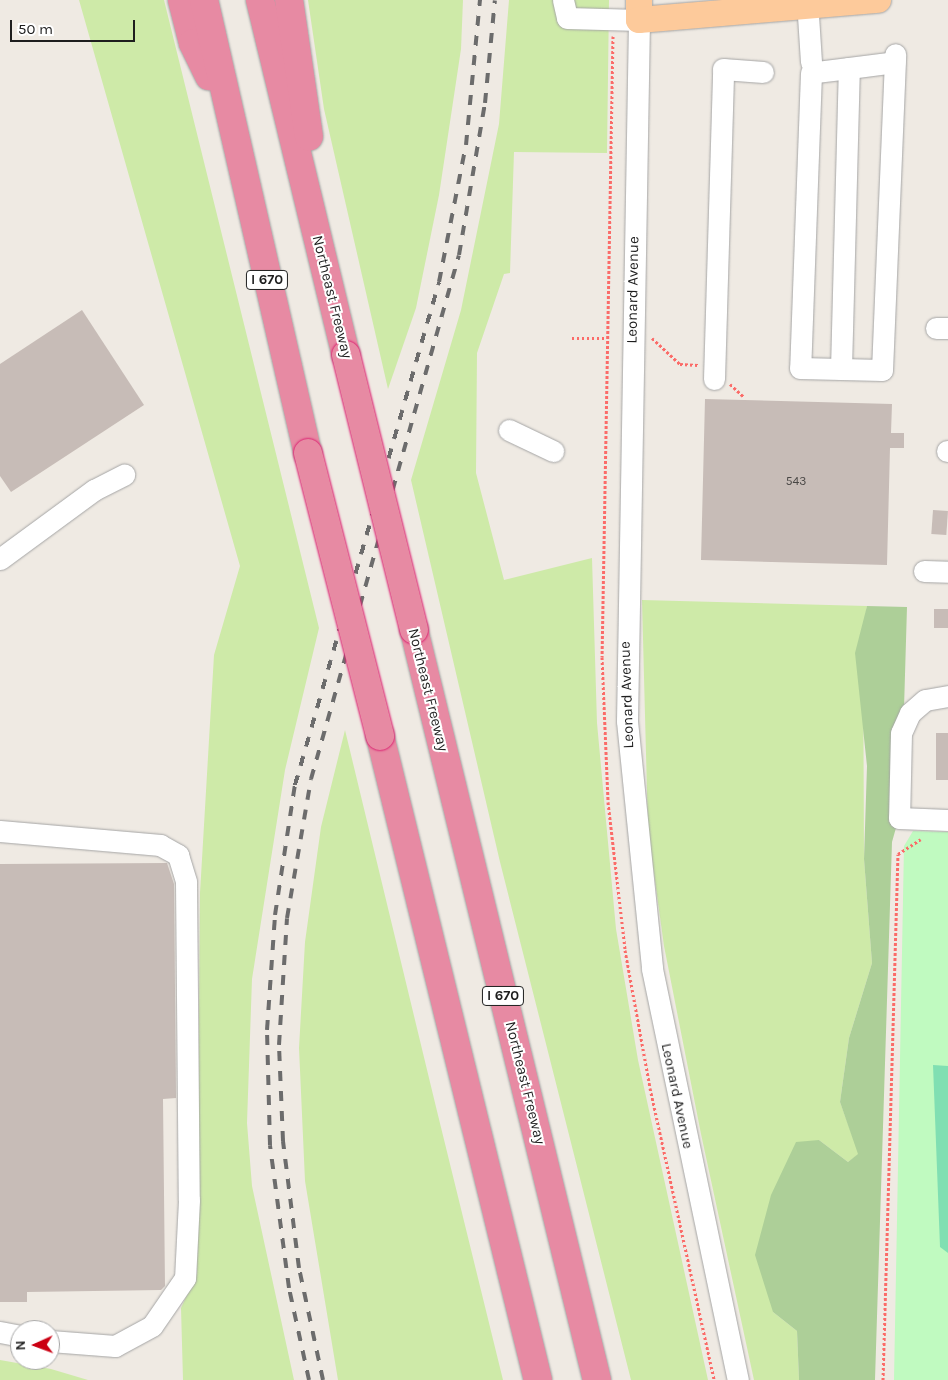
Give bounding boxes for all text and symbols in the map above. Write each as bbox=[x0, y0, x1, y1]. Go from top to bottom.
scale bar bbox=[12, 10, 138, 42]
text: 50 m bbox=[18, 20, 53, 38]
street label: Northeast Freeway bbox=[308, 233, 356, 361]
street label: Leonard Avenue bbox=[623, 236, 643, 344]
road number: I 670 bbox=[246, 268, 288, 292]
house number: 543 bbox=[786, 475, 806, 489]
street label: Northeast Freeway bbox=[404, 626, 452, 754]
street label: Leonard Avenue bbox=[616, 641, 638, 749]
road number: I 670 bbox=[482, 984, 524, 1008]
street label: Northeast Freeway bbox=[501, 1019, 549, 1147]
street label: Leonard Avenue bbox=[657, 1042, 697, 1150]
north arrow bbox=[10, 1320, 60, 1370]
text: N bbox=[12, 1340, 29, 1351]

